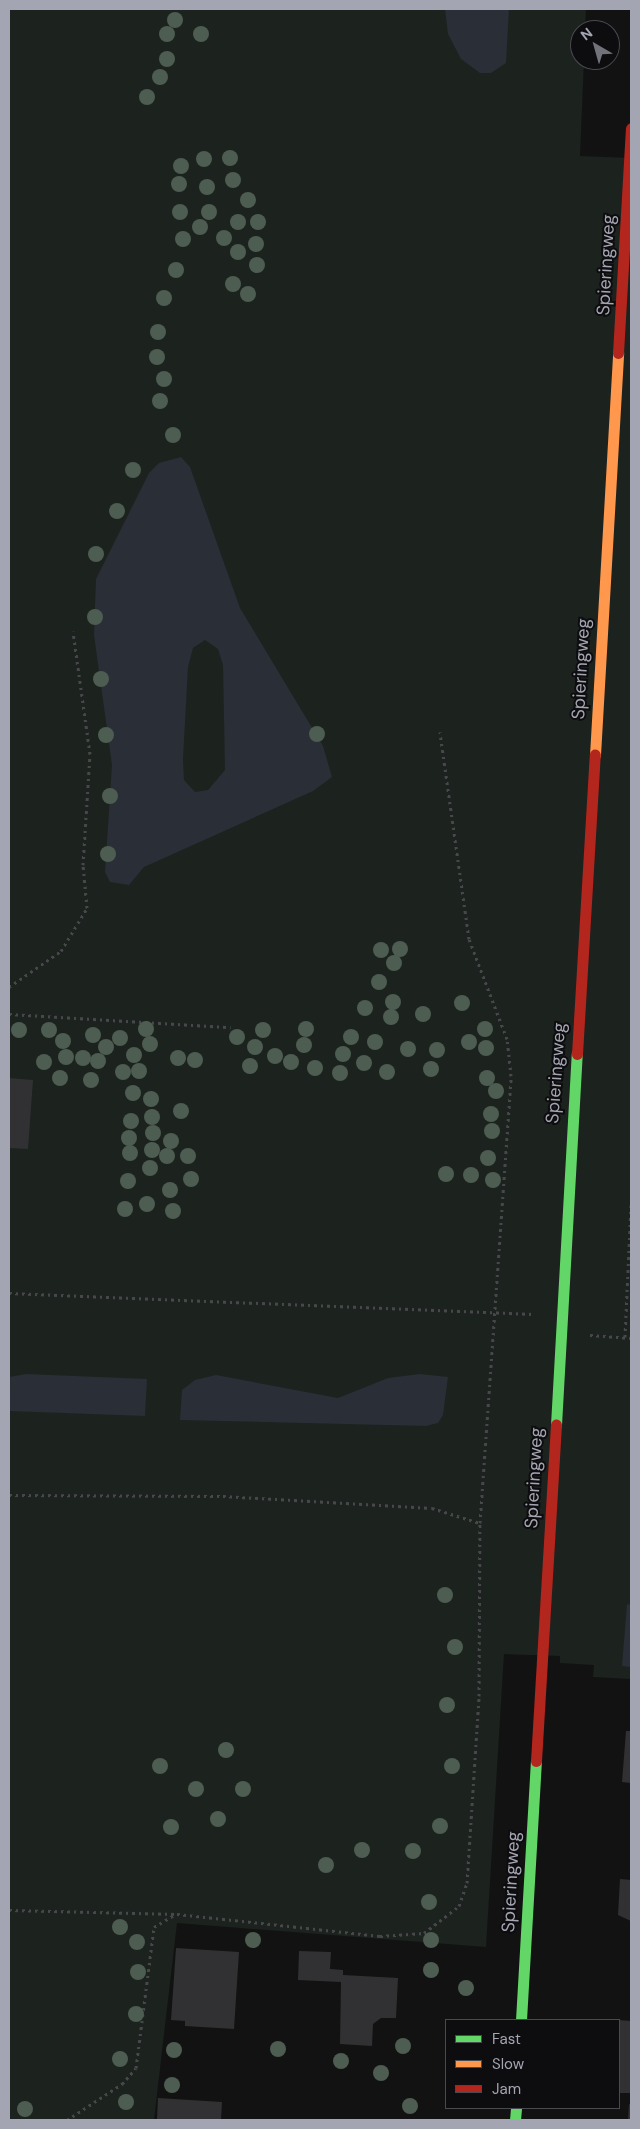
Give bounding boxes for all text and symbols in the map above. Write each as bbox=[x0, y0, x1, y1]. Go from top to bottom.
north arrow bbox=[570, 20, 620, 70]
text: N bbox=[577, 24, 596, 44]
street label: Spieringweg bbox=[593, 214, 619, 316]
street label: Spieringweg bbox=[568, 618, 594, 720]
street label: Spieringweg bbox=[542, 1022, 570, 1124]
street label: Spieringweg bbox=[521, 1427, 547, 1529]
street label: Spieringweg bbox=[498, 1831, 524, 1933]
legend bbox=[445, 2019, 620, 2109]
text: Fast bbox=[492, 2029, 521, 2049]
text: Slow bbox=[492, 2054, 524, 2074]
text: Jam bbox=[492, 2079, 521, 2099]

